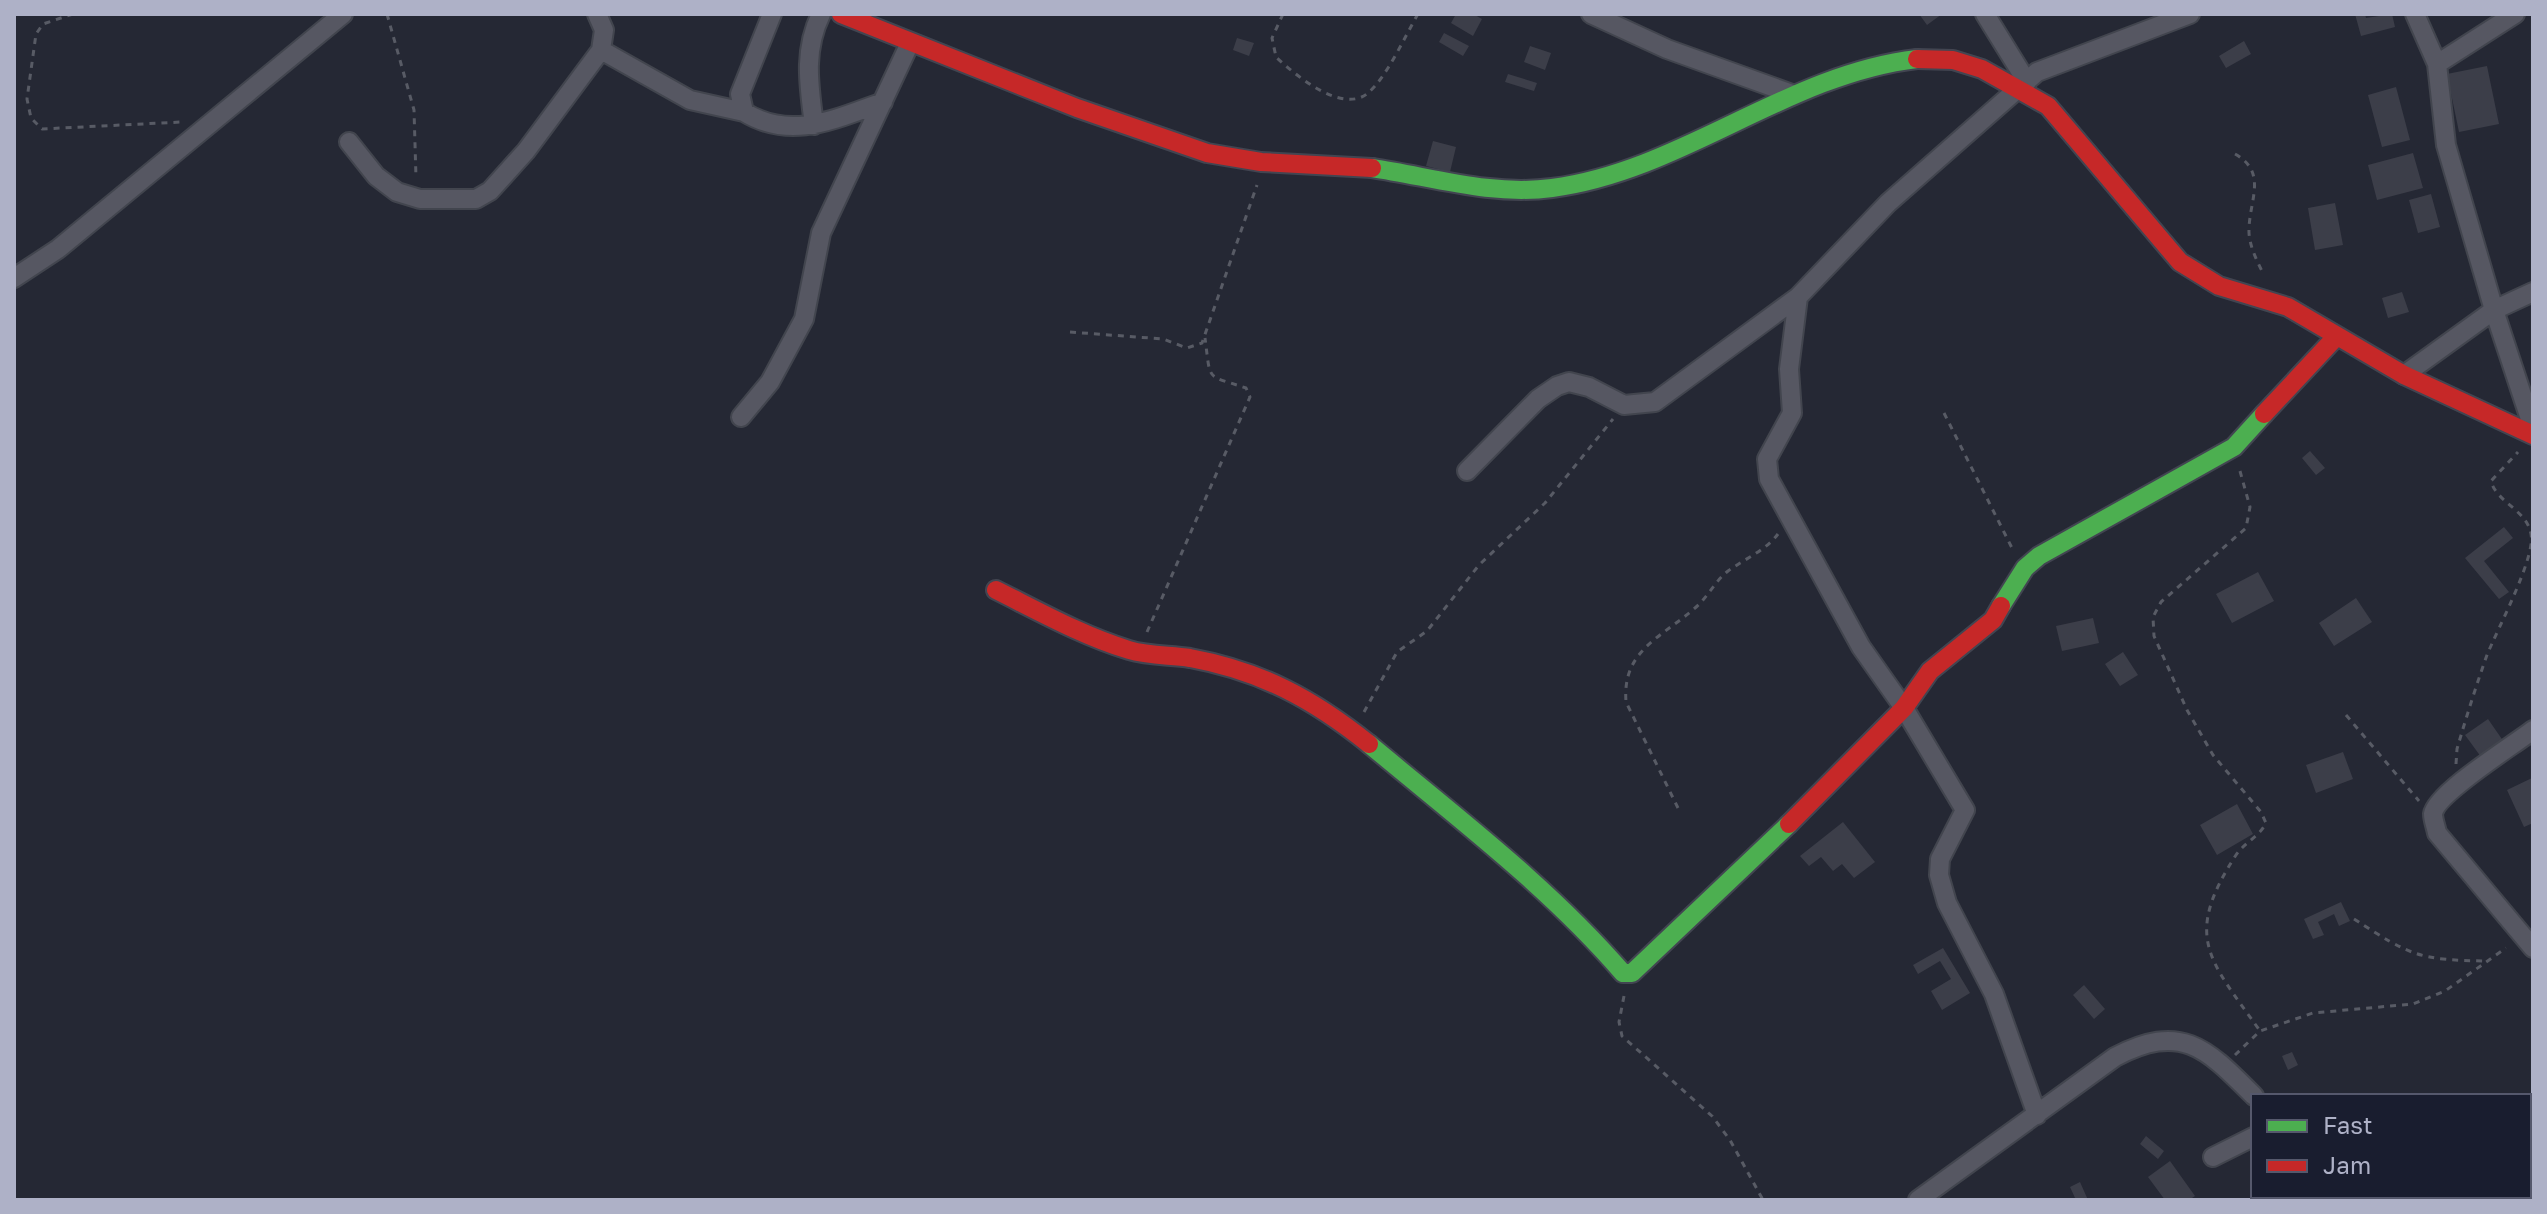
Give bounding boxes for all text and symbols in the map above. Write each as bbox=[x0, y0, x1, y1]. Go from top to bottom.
legend bbox=[2251, 1094, 2531, 1198]
text: Fast bbox=[2323, 1110, 2373, 1139]
text: Jam bbox=[2323, 1150, 2371, 1179]

